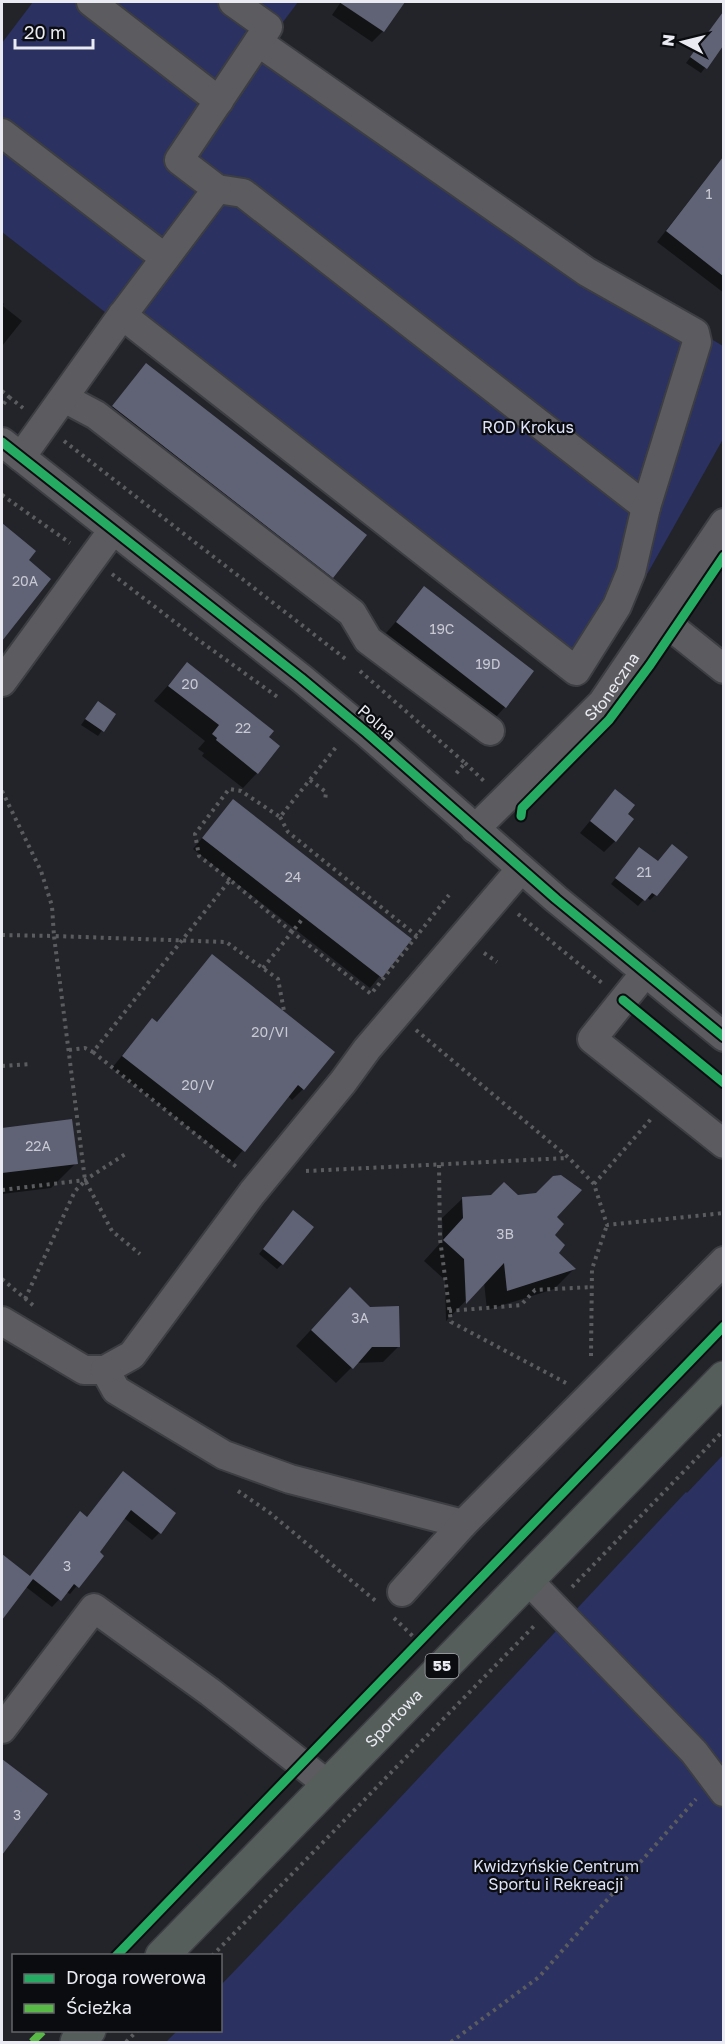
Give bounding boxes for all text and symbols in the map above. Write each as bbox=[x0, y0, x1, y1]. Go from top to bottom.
scale bar bbox=[15, 12, 93, 50]
north arrow bbox=[653, 12, 713, 72]
text: 20 m bbox=[24, 21, 66, 43]
text: N bbox=[657, 33, 679, 47]
house number: 1 bbox=[706, 185, 713, 202]
park label: ROD Krokus bbox=[482, 417, 574, 437]
house number: 20A bbox=[12, 572, 39, 589]
house number: 19C bbox=[430, 620, 454, 637]
street label: Słoneczna bbox=[580, 648, 643, 725]
house number: 19D bbox=[475, 655, 501, 672]
house number: 20 bbox=[182, 675, 198, 692]
street label: Polna bbox=[354, 700, 400, 744]
house number: 22 bbox=[235, 719, 251, 736]
house number: 21 bbox=[637, 863, 652, 880]
house number: 24 bbox=[285, 868, 301, 885]
house number: 20/VI bbox=[251, 1023, 289, 1040]
house number: 20/V bbox=[182, 1076, 215, 1093]
house number: 22A bbox=[25, 1137, 51, 1154]
house number: 3B bbox=[496, 1225, 514, 1242]
house number: 3A bbox=[351, 1309, 369, 1326]
house number: 3 bbox=[63, 1557, 71, 1574]
road number: 55 bbox=[426, 1654, 458, 1678]
street label: Sportowa bbox=[361, 1685, 426, 1751]
house number: 3 bbox=[13, 1806, 21, 1823]
park label: Kwidzyńskie Centrum Sportu i Rekreacji bbox=[473, 1856, 639, 1894]
legend bbox=[12, 1954, 222, 2032]
text: Droga rowerowa bbox=[66, 1966, 206, 1988]
text: Ścieżka bbox=[66, 1996, 132, 2018]

